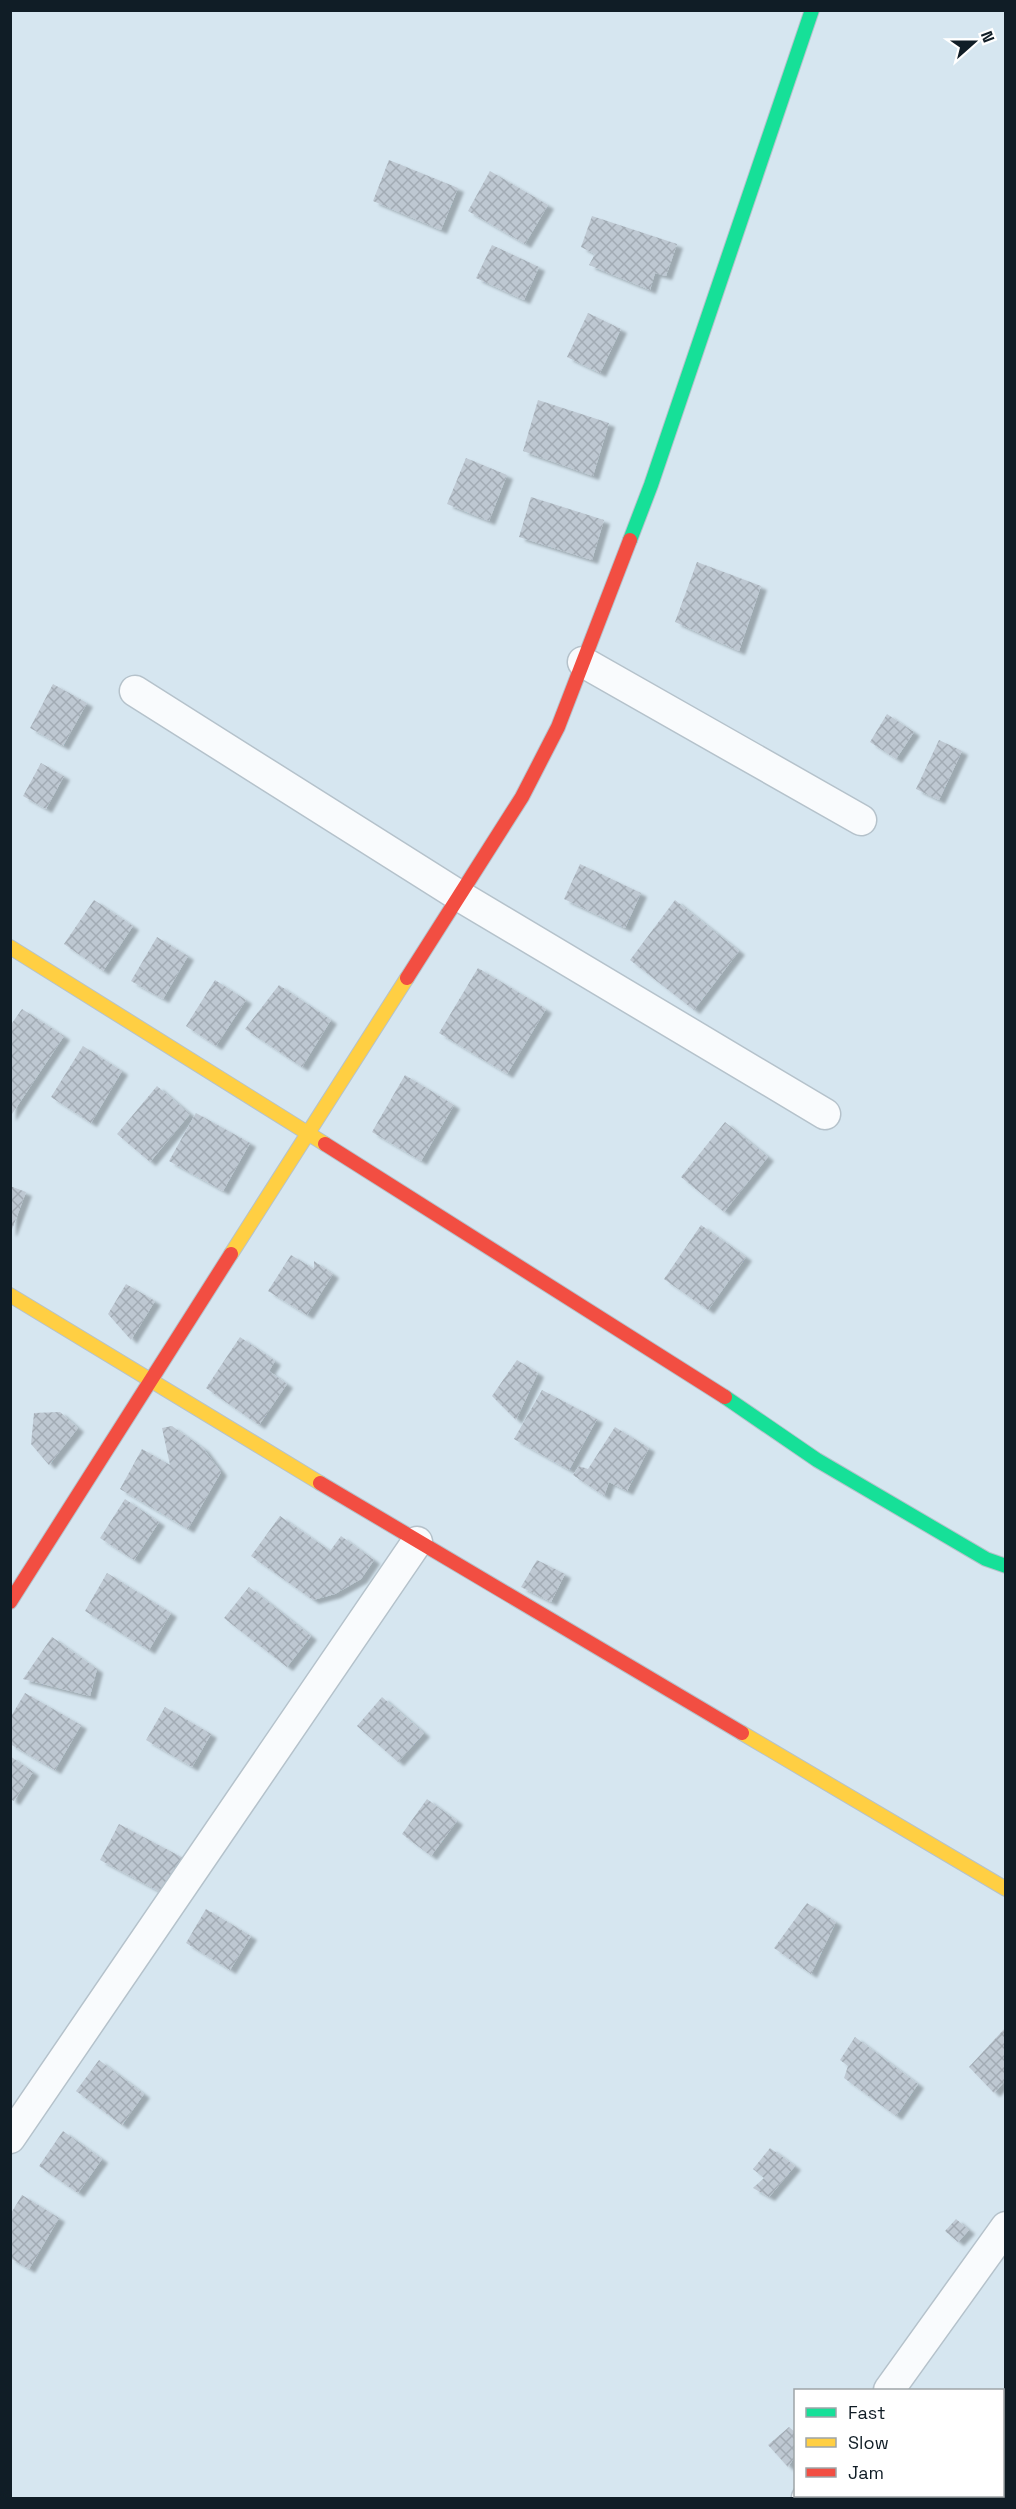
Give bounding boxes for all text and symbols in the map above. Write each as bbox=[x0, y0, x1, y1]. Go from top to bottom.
north arrow bbox=[944, 12, 1004, 72]
text: N bbox=[976, 28, 999, 46]
legend bbox=[794, 2389, 1004, 2497]
text: Fast bbox=[848, 2401, 885, 2424]
text: Slow bbox=[848, 2431, 889, 2454]
text: Jam bbox=[848, 2461, 884, 2484]

